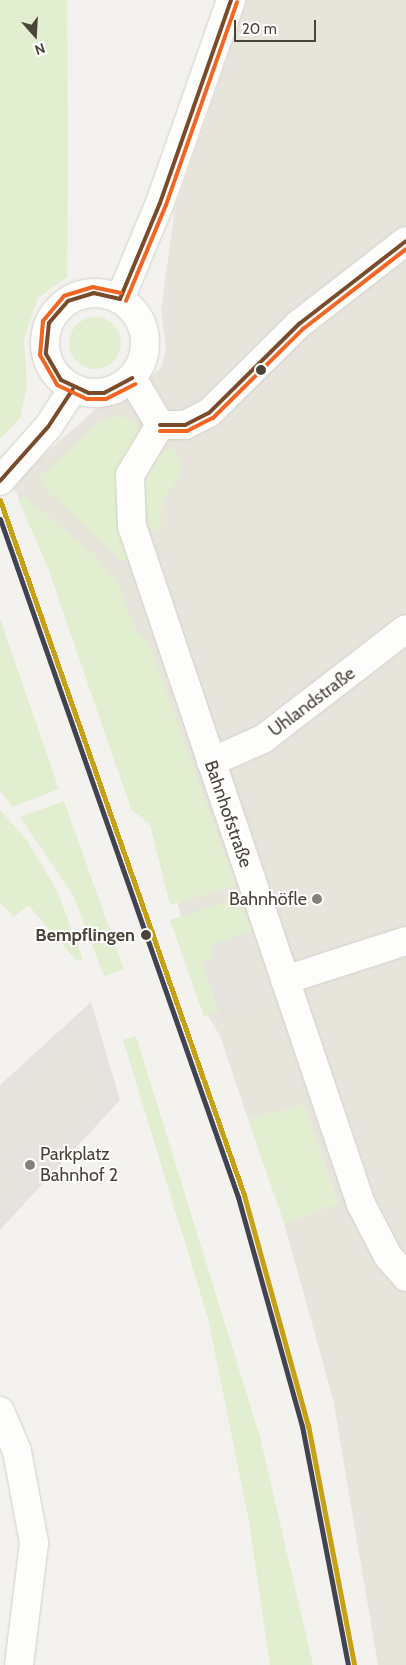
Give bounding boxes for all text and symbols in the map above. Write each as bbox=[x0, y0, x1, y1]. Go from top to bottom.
north arrow bbox=[10, 10, 60, 60]
scale bar bbox=[236, 10, 318, 42]
text: 20 m bbox=[242, 20, 277, 38]
text: N bbox=[32, 39, 47, 59]
unlabelled marker bbox=[256, 365, 266, 375]
street label: Uhlandstraße bbox=[264, 662, 360, 742]
street label: Bahnhofstraße bbox=[200, 758, 256, 870]
place label: Bahnhöfle bbox=[229, 888, 307, 910]
marker: Bahnhöfle bbox=[311, 893, 323, 905]
place label: Bempflingen bbox=[35, 924, 135, 946]
marker: Bempflingen bbox=[139, 928, 153, 942]
place label: Parkplatz Bahnhof 2 bbox=[40, 1144, 118, 1186]
marker: Parkplatz Bahnhof 2 bbox=[24, 1159, 36, 1171]

